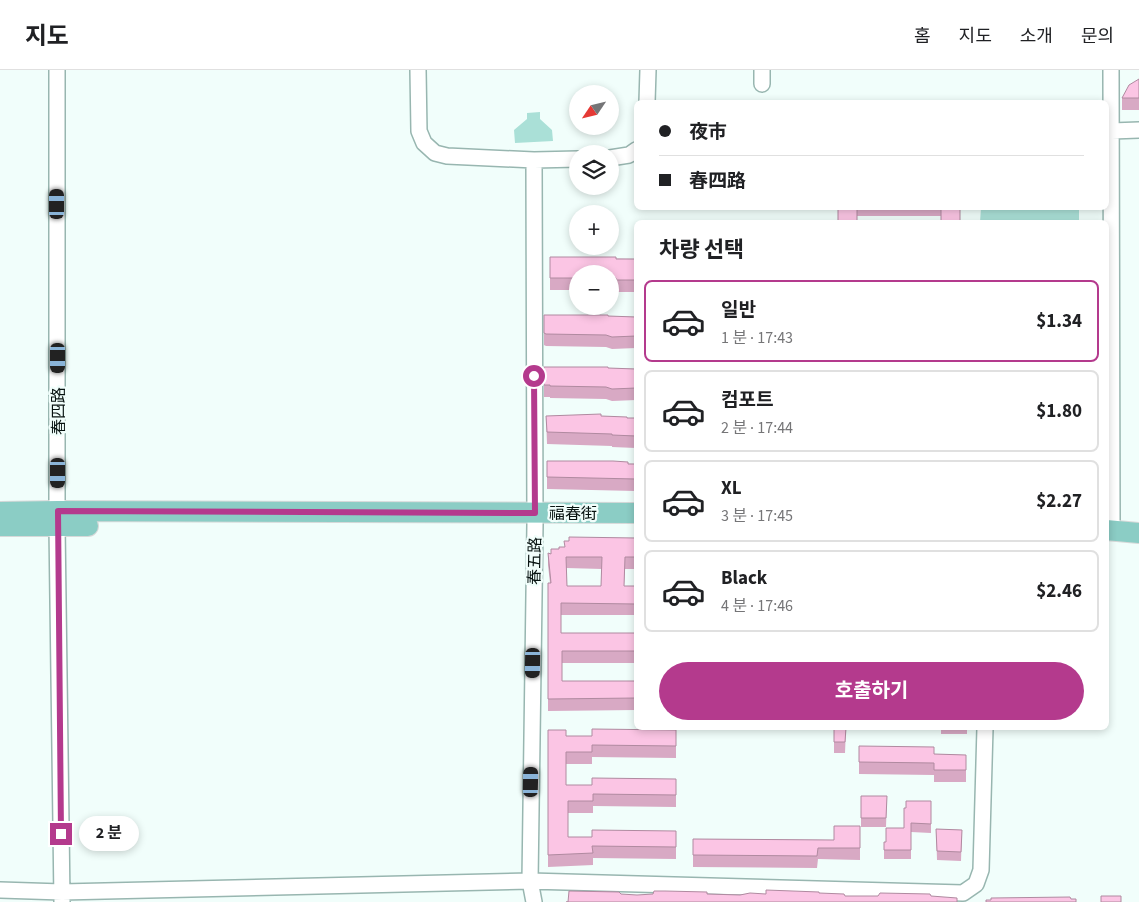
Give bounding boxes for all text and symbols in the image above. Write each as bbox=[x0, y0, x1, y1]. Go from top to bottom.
text: 지도 bbox=[25, 19, 69, 54]
text: 홈 bbox=[914, 24, 931, 49]
text: 지도 bbox=[959, 24, 992, 49]
text: 소개 bbox=[1020, 24, 1053, 49]
text: 문의 bbox=[1081, 24, 1114, 49]
north arrow bbox=[569, 85, 619, 135]
map controls bbox=[569, 85, 619, 315]
text: 夜市 bbox=[689, 119, 727, 146]
button: layers bbox=[569, 145, 619, 195]
text: 春四路 bbox=[689, 168, 746, 195]
car bbox=[49, 189, 64, 219]
button: + bbox=[569, 205, 619, 255]
text: 차량 선택 bbox=[659, 234, 744, 266]
button: − bbox=[569, 265, 619, 315]
text: 일반 bbox=[721, 297, 756, 324]
icon: car bbox=[661, 299, 706, 344]
text: $1.34 bbox=[1036, 308, 1082, 335]
text: 1 분 · 17:43 bbox=[721, 327, 793, 349]
car bbox=[50, 343, 65, 373]
route start bbox=[523, 365, 545, 387]
street label: 春四路 bbox=[48, 387, 70, 435]
text: 컴포트 bbox=[721, 387, 773, 414]
icon: car bbox=[661, 389, 706, 434]
text: $1.80 bbox=[1036, 398, 1082, 425]
text: 2 분 · 17:44 bbox=[721, 417, 793, 439]
car bbox=[50, 458, 65, 488]
text: XL bbox=[721, 475, 742, 502]
icon: car bbox=[661, 479, 706, 524]
text: $2.27 bbox=[1036, 488, 1082, 515]
street label: 福春街 bbox=[549, 503, 597, 525]
text: 3 분 · 17:45 bbox=[721, 505, 793, 527]
street label: 春五路 bbox=[524, 537, 546, 585]
text: Black bbox=[721, 565, 767, 592]
icon: car bbox=[661, 569, 706, 614]
text: $2.46 bbox=[1036, 578, 1082, 605]
text: 4 분 · 17:46 bbox=[721, 595, 793, 617]
car bbox=[525, 648, 540, 678]
button: 호출하기 bbox=[659, 662, 1084, 720]
car bbox=[523, 767, 538, 797]
callout: 2 분 bbox=[78, 816, 138, 852]
text: 2 분 bbox=[96, 822, 122, 844]
route end bbox=[50, 823, 72, 845]

